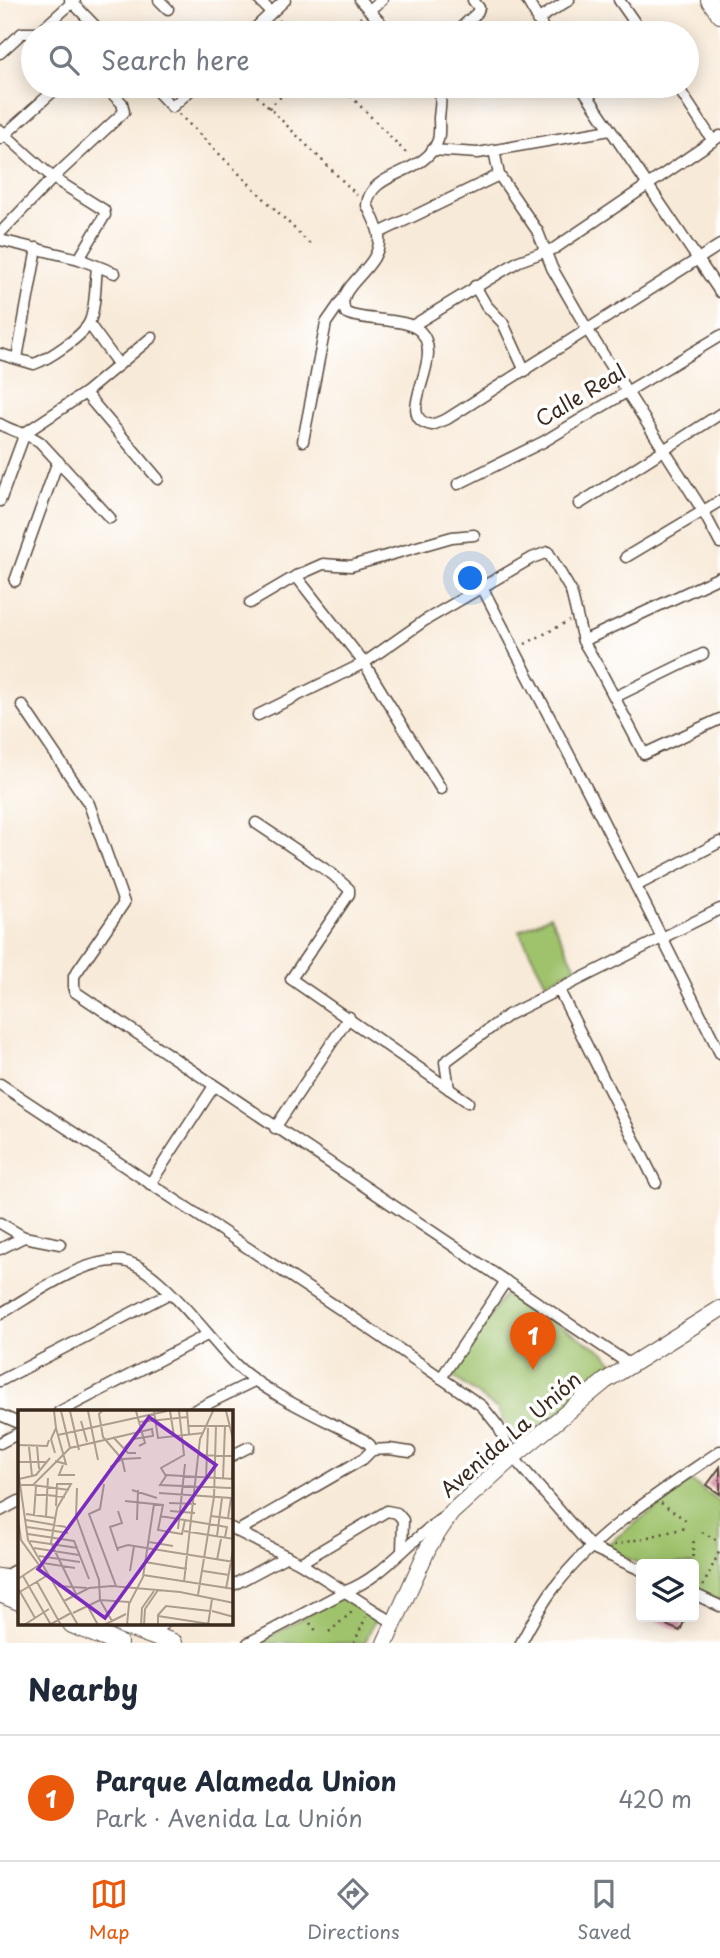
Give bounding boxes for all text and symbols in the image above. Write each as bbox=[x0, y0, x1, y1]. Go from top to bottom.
search box bbox=[21, 21, 699, 98]
text: Search here bbox=[101, 40, 250, 79]
icon: search bbox=[45, 41, 83, 79]
street label: Calle Real bbox=[529, 355, 631, 434]
your location bbox=[453, 561, 487, 595]
pin: 1 bbox=[510, 1312, 556, 1370]
street label: Avenida La Unión bbox=[432, 1363, 587, 1504]
inset map bbox=[18, 1410, 233, 1626]
map controls bbox=[636, 1559, 699, 1622]
button: layers bbox=[636, 1559, 699, 1622]
text: Nearby bbox=[28, 1666, 138, 1711]
text: Parque Alameda Union bbox=[95, 1761, 397, 1800]
text: 1 bbox=[46, 1781, 57, 1816]
text: 420 m bbox=[618, 1781, 692, 1816]
text: Park · Avenida La Unión bbox=[95, 1800, 363, 1835]
tab: Map bbox=[89, 1875, 129, 1945]
tab: Directions bbox=[307, 1875, 400, 1945]
tab: Saved bbox=[577, 1875, 631, 1945]

